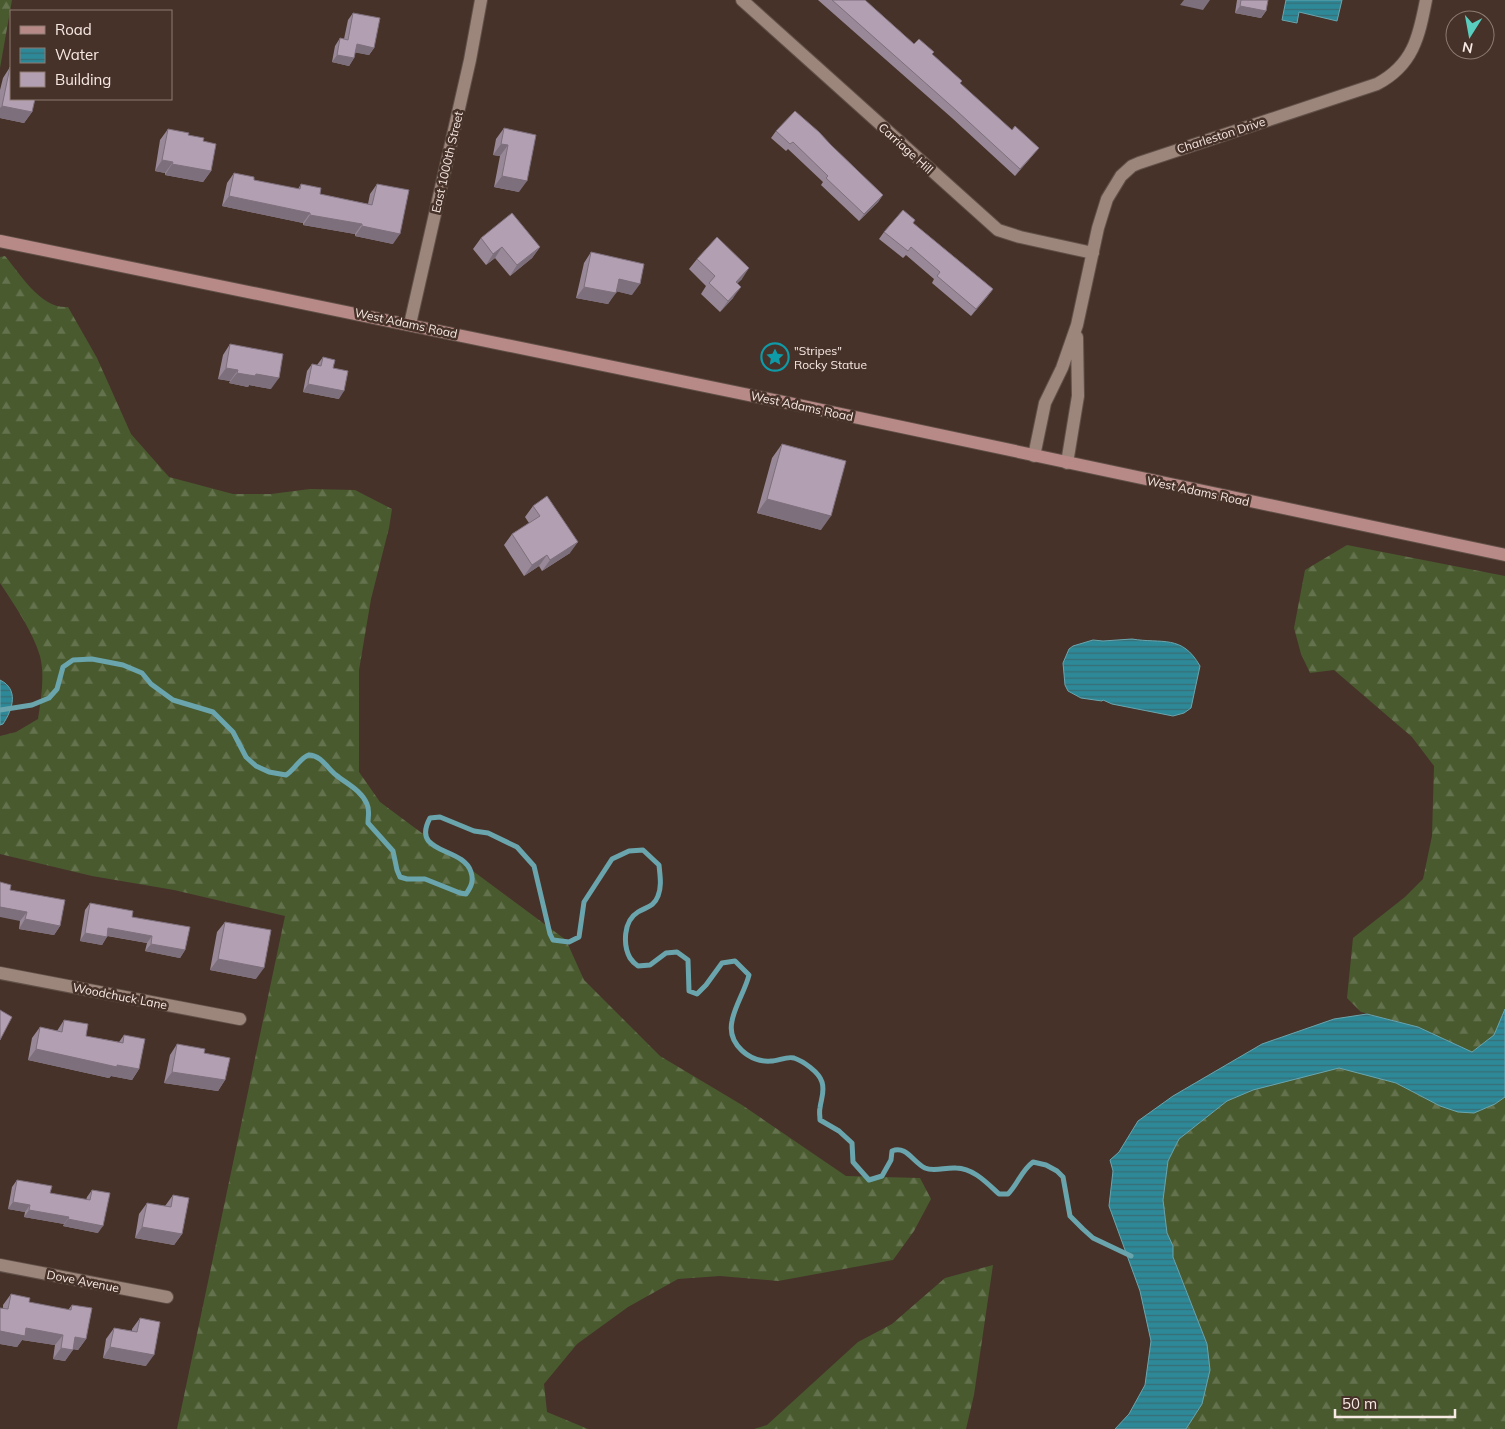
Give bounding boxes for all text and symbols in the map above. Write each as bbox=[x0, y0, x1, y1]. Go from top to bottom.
legend bbox=[10, 10, 172, 100]
north arrow bbox=[1445, 10, 1495, 60]
text: Road bbox=[55, 20, 92, 39]
text: N bbox=[1461, 38, 1474, 58]
text: Water bbox=[55, 45, 99, 64]
text: Building bbox=[55, 70, 111, 89]
street label: East 1000th Street bbox=[428, 110, 466, 214]
street label: Charleston Drive bbox=[1175, 114, 1267, 156]
street label: Carriage Hill bbox=[875, 119, 937, 177]
street label: West Adams Road bbox=[353, 305, 459, 341]
place icon: "Stripes" Rocky Statue bbox=[760, 342, 790, 372]
place label: "Stripes" Rocky Statue bbox=[794, 343, 867, 372]
street label: West Adams Road bbox=[749, 388, 855, 424]
street label: West Adams Road bbox=[1145, 473, 1251, 509]
street label: Woodchuck Lane bbox=[71, 979, 169, 1013]
street label: Dove Avenue bbox=[46, 1267, 120, 1295]
scale bar bbox=[1335, 1386, 1455, 1418]
text: 50 m bbox=[1342, 1394, 1377, 1413]

